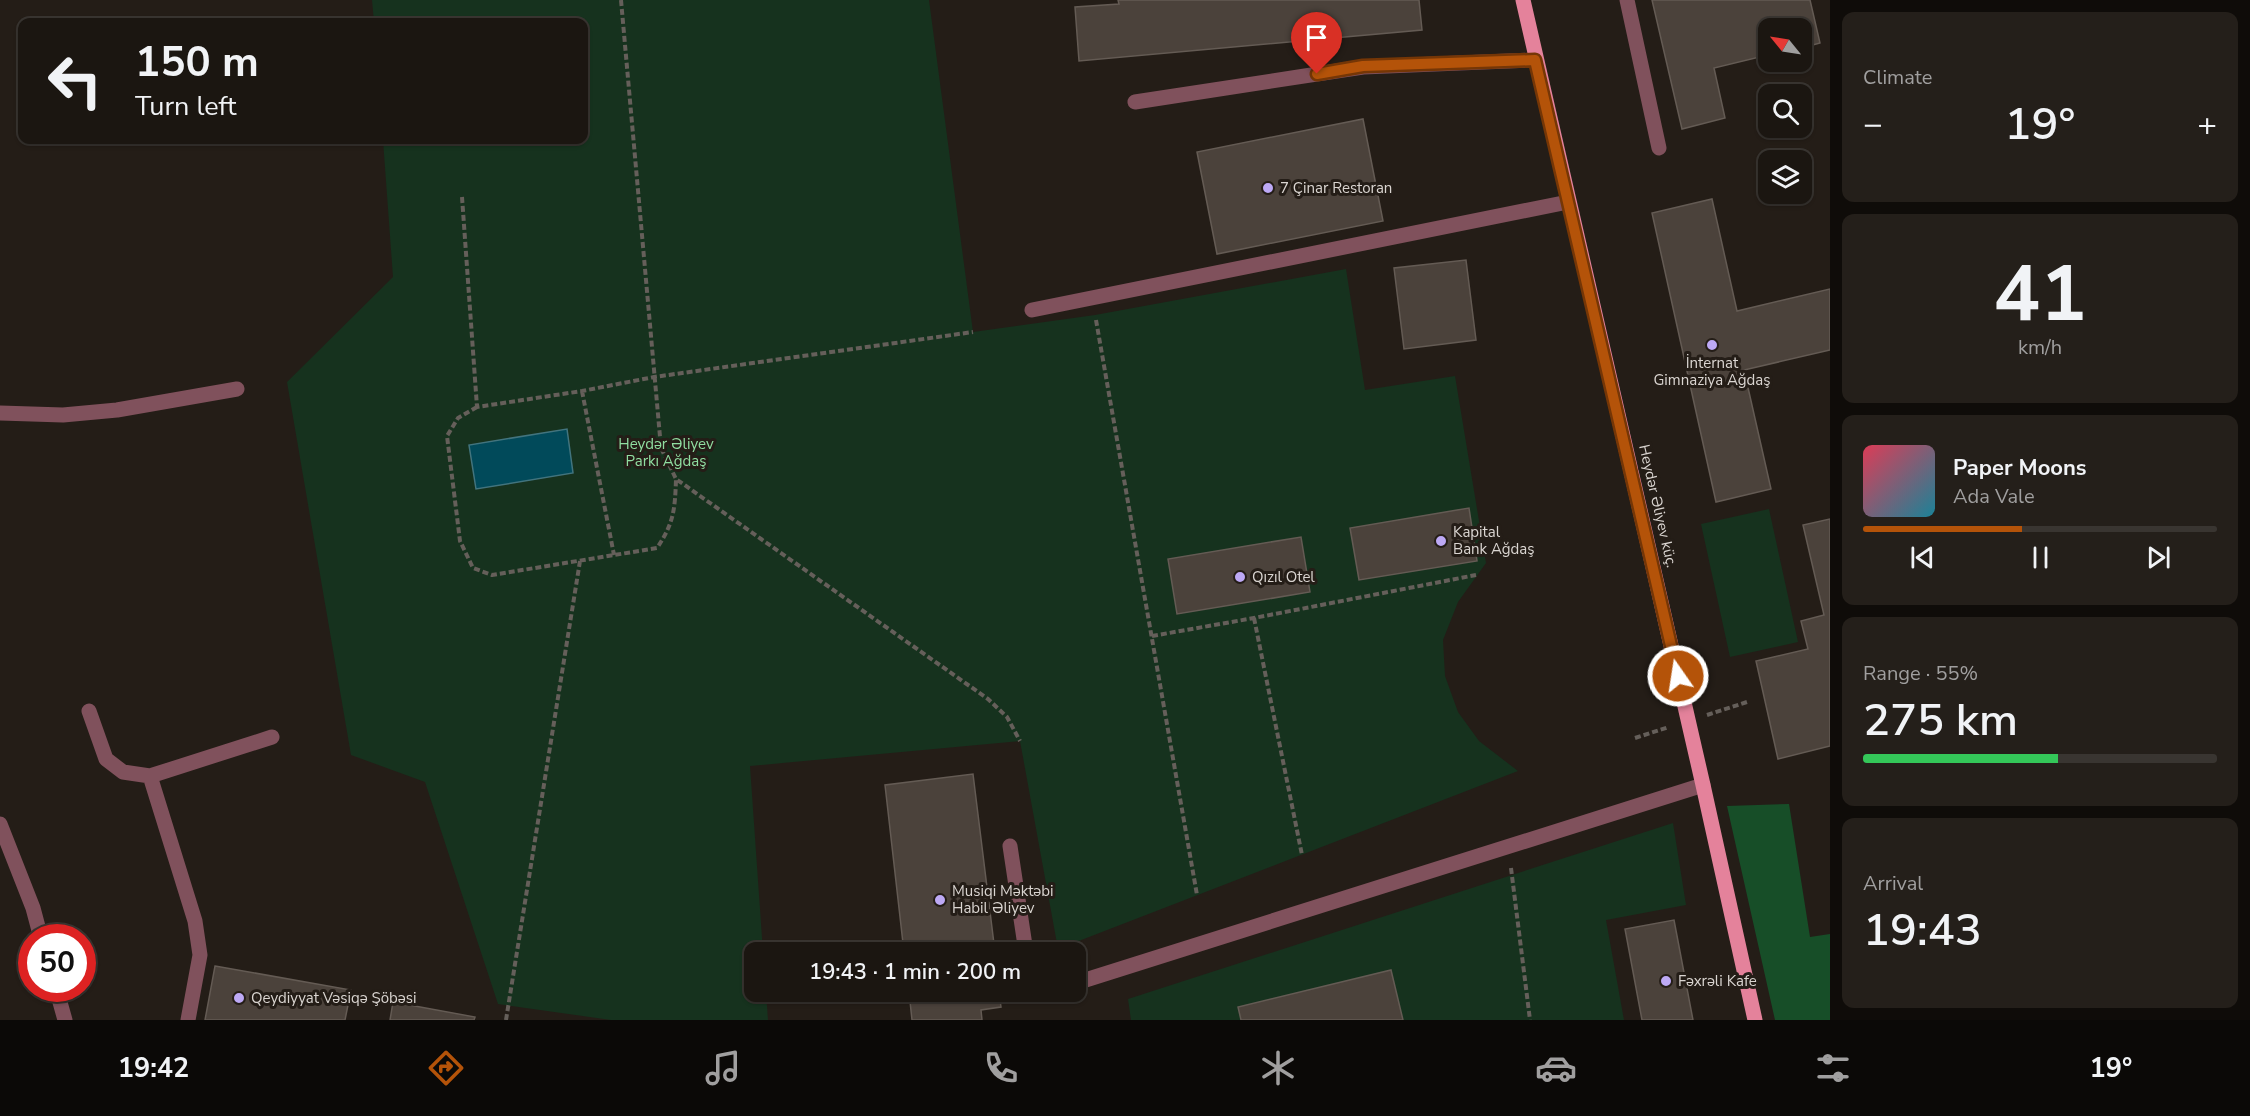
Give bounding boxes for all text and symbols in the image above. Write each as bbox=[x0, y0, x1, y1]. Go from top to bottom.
pin bbox=[1291, 12, 1342, 74]
north arrow bbox=[1758, 18, 1812, 72]
map controls bbox=[1758, 18, 1812, 204]
icon: arrive bbox=[1300, 21, 1333, 54]
text: 150 m bbox=[135, 34, 259, 91]
icon: left bbox=[36, 42, 114, 120]
text: Climate bbox=[1863, 64, 1932, 91]
button: search bbox=[1758, 84, 1812, 138]
text: Turn left bbox=[135, 88, 236, 125]
text: 19° bbox=[2005, 94, 2075, 155]
text: − bbox=[1863, 102, 1883, 147]
text: + bbox=[2197, 102, 2217, 147]
button: layers bbox=[1758, 150, 1812, 204]
place label: 7 Çinar Restoran bbox=[1280, 178, 1392, 198]
marker: 7 Çinar Restoran bbox=[1261, 181, 1275, 195]
text: 41 bbox=[1993, 241, 2087, 348]
text: km/h bbox=[2018, 334, 2062, 361]
marker: İnternat Gimnaziya Ağdaş bbox=[1705, 338, 1719, 352]
place label: İnternat Gimnaziya Ağdaş bbox=[1653, 353, 1771, 390]
park label: Heydər Əliyev Parkı Ağdaş bbox=[618, 434, 714, 471]
street label: Heydər Əliyev küç. bbox=[1634, 442, 1682, 570]
text: Paper Moons bbox=[1953, 453, 2087, 483]
text: Ada Vale bbox=[1953, 483, 2035, 510]
place label: Kapital Bank Ağdaş bbox=[1453, 522, 1535, 559]
marker: Kapital Bank Ağdaş bbox=[1434, 534, 1448, 548]
icon: previous bbox=[1906, 541, 1939, 574]
icon: pause bbox=[2024, 541, 2057, 574]
icon: next bbox=[2142, 541, 2175, 574]
place label: Qızıl Otel bbox=[1252, 567, 1315, 587]
marker: Qızıl Otel bbox=[1233, 570, 1247, 584]
position arrow bbox=[1646, 644, 1710, 708]
text: Range · 55% bbox=[1863, 660, 1978, 687]
text: 275 km bbox=[1863, 690, 2018, 751]
text: Arrival bbox=[1863, 870, 1923, 897]
place label: Musiqi Məktəbi Habil Əliyev bbox=[952, 881, 1054, 918]
marker: Musiqi Məktəbi Habil Əliyev bbox=[933, 893, 947, 907]
text: 19:43 bbox=[1863, 900, 1982, 961]
speed limit sign: 50 bbox=[18, 924, 96, 1002]
text: 19:43 · 1 min · 200 m bbox=[809, 957, 1021, 987]
place label: Fəxrəli Kafe bbox=[1678, 971, 1757, 991]
marker: Fəxrəli Kafe bbox=[1659, 974, 1673, 988]
place label: Qeydiyyat Vəsiqə Şöbəsi bbox=[251, 988, 417, 1008]
marker: Qeydiyyat Vəsiqə Şöbəsi bbox=[232, 991, 246, 1005]
icon: directions bbox=[425, 1047, 467, 1089]
icon: music bbox=[702, 1047, 744, 1089]
icon: phone bbox=[980, 1047, 1022, 1089]
icon: climate bbox=[1257, 1047, 1299, 1089]
icon: car bbox=[1535, 1047, 1577, 1089]
icon: filters bbox=[1812, 1047, 1854, 1089]
text: 19:42 bbox=[118, 1050, 189, 1087]
text: 19° bbox=[2090, 1050, 2132, 1087]

